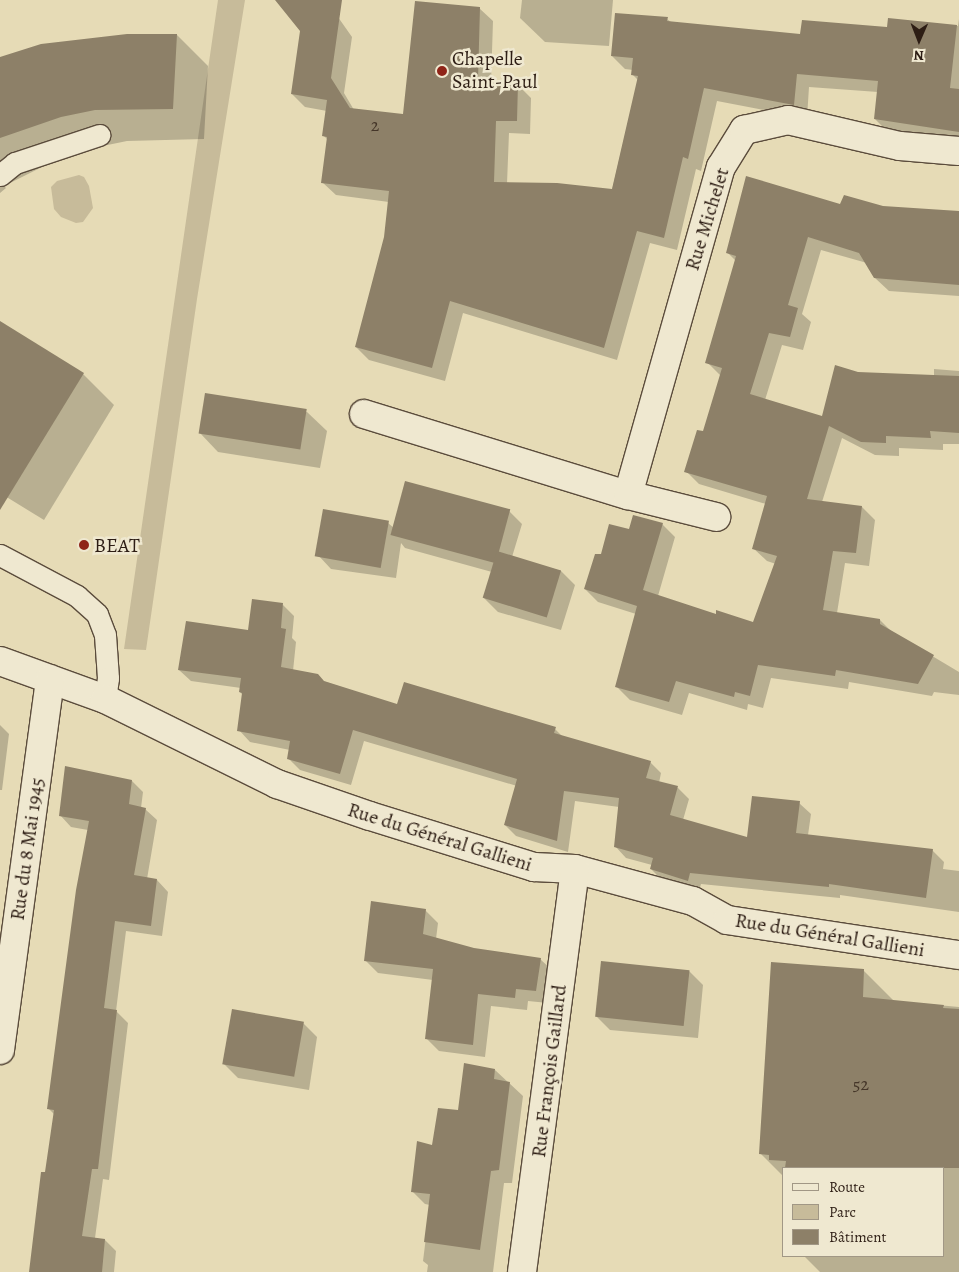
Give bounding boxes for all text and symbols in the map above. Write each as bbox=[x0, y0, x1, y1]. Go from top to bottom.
north arrow bbox=[894, 15, 944, 65]
text: N bbox=[913, 46, 924, 65]
place label: Chapelle Saint-Paul bbox=[452, 47, 537, 94]
marker: Chapelle Saint-Paul bbox=[436, 65, 448, 77]
house number: 2 bbox=[371, 114, 379, 136]
street label: Rue Michelet bbox=[680, 165, 734, 273]
place label: BEAT bbox=[94, 533, 140, 557]
marker: BEAT bbox=[78, 539, 90, 551]
street label: Rue du 8 Mai 1945 bbox=[5, 776, 49, 922]
street label: Rue du Général Gallieni bbox=[345, 797, 535, 877]
street label: Rue du Général Gallieni bbox=[733, 908, 927, 962]
street label: Rue François Gaillard bbox=[526, 983, 572, 1159]
house number: 52 bbox=[853, 1073, 869, 1095]
legend bbox=[782, 1167, 944, 1257]
text: Route bbox=[829, 1177, 865, 1197]
text: Parc bbox=[829, 1202, 856, 1222]
text: Bâtiment bbox=[829, 1227, 887, 1247]

